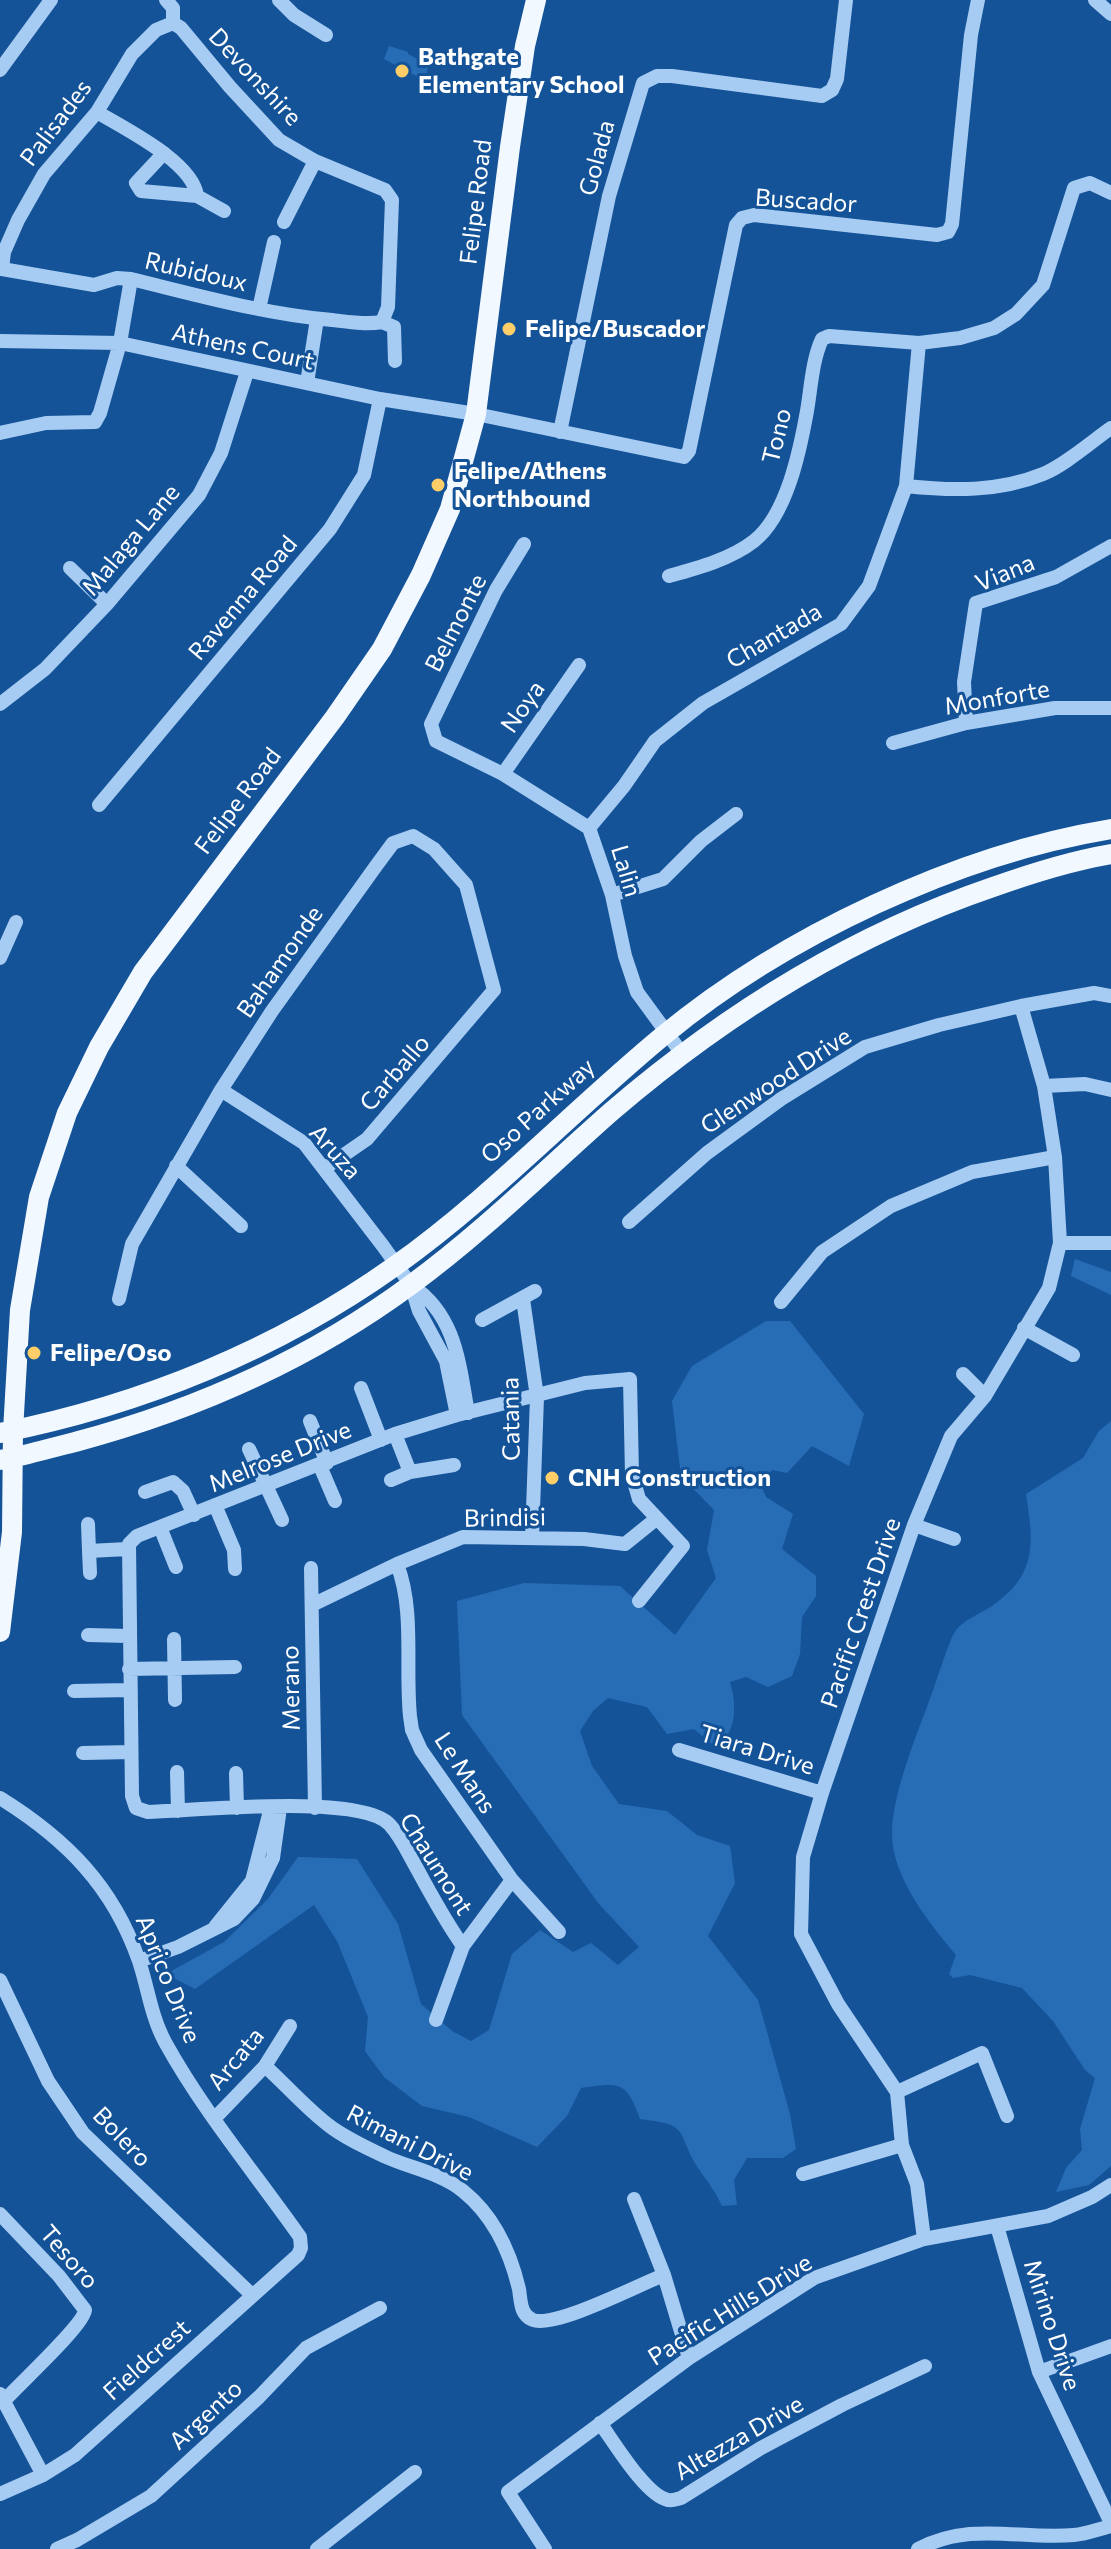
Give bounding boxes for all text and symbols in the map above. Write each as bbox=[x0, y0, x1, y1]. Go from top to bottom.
street label: Devonshire bbox=[203, 22, 307, 132]
place label: Bathgate Elementary School bbox=[418, 43, 625, 99]
marker: Bathgate Elementary School bbox=[393, 62, 411, 80]
street label: Palisades bbox=[14, 74, 98, 172]
street label: Golada bbox=[573, 117, 621, 199]
street label: Felipe Road bbox=[454, 138, 498, 266]
street label: Buscador bbox=[754, 183, 858, 219]
street label: Rubidoux bbox=[142, 246, 250, 298]
place label: Felipe/Buscador bbox=[525, 315, 705, 343]
street label: Athens Court bbox=[169, 318, 317, 376]
marker: Felipe/Buscador bbox=[500, 320, 518, 338]
street label: Tono bbox=[756, 405, 798, 467]
place label: Felipe/Athens Northbound bbox=[454, 457, 607, 513]
marker: Felipe/Athens Northbound bbox=[429, 476, 447, 494]
street label: Malaga Lane bbox=[76, 478, 186, 602]
street label: Ravenna Road bbox=[183, 530, 303, 666]
street label: Viana bbox=[971, 548, 1039, 598]
street label: Belmonte bbox=[419, 569, 493, 677]
street label: Chantada bbox=[721, 597, 827, 675]
street label: Monforte bbox=[942, 675, 1052, 721]
street label: Noya bbox=[495, 676, 551, 738]
street label: Felipe Road bbox=[189, 742, 287, 860]
street label: Lalin bbox=[605, 842, 647, 900]
street label: Bahamonde bbox=[231, 901, 329, 1023]
street label: Glenwood Drive bbox=[695, 1022, 857, 1140]
street label: Carballo bbox=[354, 1029, 436, 1117]
street label: Oso Parkway bbox=[475, 1052, 601, 1170]
street label: Aruza bbox=[303, 1119, 367, 1185]
place label: Felipe/Oso bbox=[50, 1339, 172, 1367]
marker: Felipe/Oso bbox=[25, 1344, 43, 1362]
street label: Catania bbox=[496, 1377, 526, 1461]
street label: Melrose Drive bbox=[205, 1415, 355, 1499]
place label: CNH Construction bbox=[568, 1464, 771, 1492]
marker: CNH Construction bbox=[543, 1469, 561, 1487]
street label: Brindisi bbox=[464, 1503, 546, 1533]
street label: Pacific Crest Drive bbox=[815, 1514, 907, 1712]
street label: Merano bbox=[276, 1645, 306, 1731]
street label: Tiara Drive bbox=[696, 1719, 818, 1781]
street label: Le Mans bbox=[428, 1727, 502, 1819]
street label: Chaumont bbox=[393, 1808, 479, 1920]
street label: Aprico Drive bbox=[129, 1911, 207, 2047]
street label: Arcata bbox=[202, 2022, 270, 2096]
street label: Rimani Drive bbox=[342, 2099, 478, 2187]
street label: Bolero bbox=[87, 2101, 157, 2173]
street label: Tesoro bbox=[34, 2219, 104, 2295]
street label: Pacific Hills Drive bbox=[643, 2248, 817, 2372]
street label: Mirino Drive bbox=[1017, 2256, 1087, 2394]
street label: Fieldcrest bbox=[98, 2314, 196, 2406]
street label: Argento bbox=[164, 2374, 248, 2456]
street label: Altezza Drive bbox=[669, 2390, 809, 2486]

